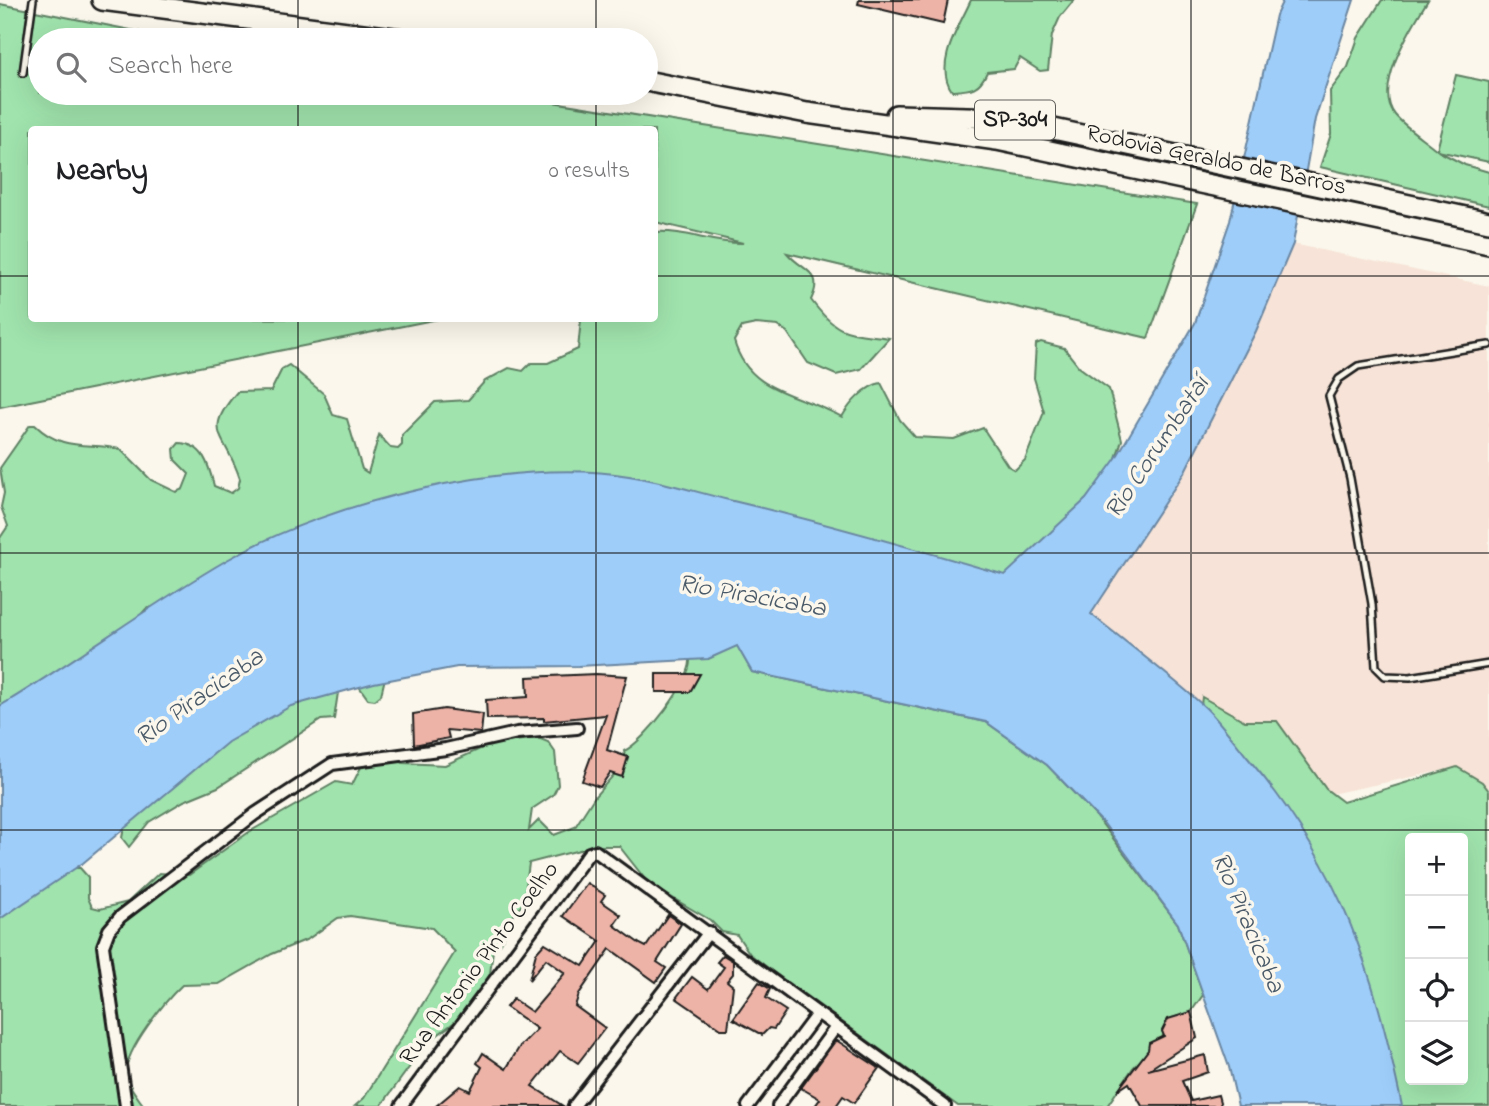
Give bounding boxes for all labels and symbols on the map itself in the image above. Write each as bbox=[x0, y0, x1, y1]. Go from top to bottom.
road number: SP-304 bbox=[975, 100, 1055, 140]
street label: Rodovia Geraldo de Barros bbox=[1083, 116, 1349, 206]
water label: Rio Corumbataí bbox=[1096, 365, 1222, 527]
water label: Rio Piracicaba bbox=[675, 565, 830, 629]
water label: Rio Piracicaba bbox=[128, 639, 273, 756]
water label: Rio Piracicaba bbox=[1200, 847, 1294, 1000]
street label: Rua Antonio Pinto Coelho bbox=[392, 855, 568, 1073]

